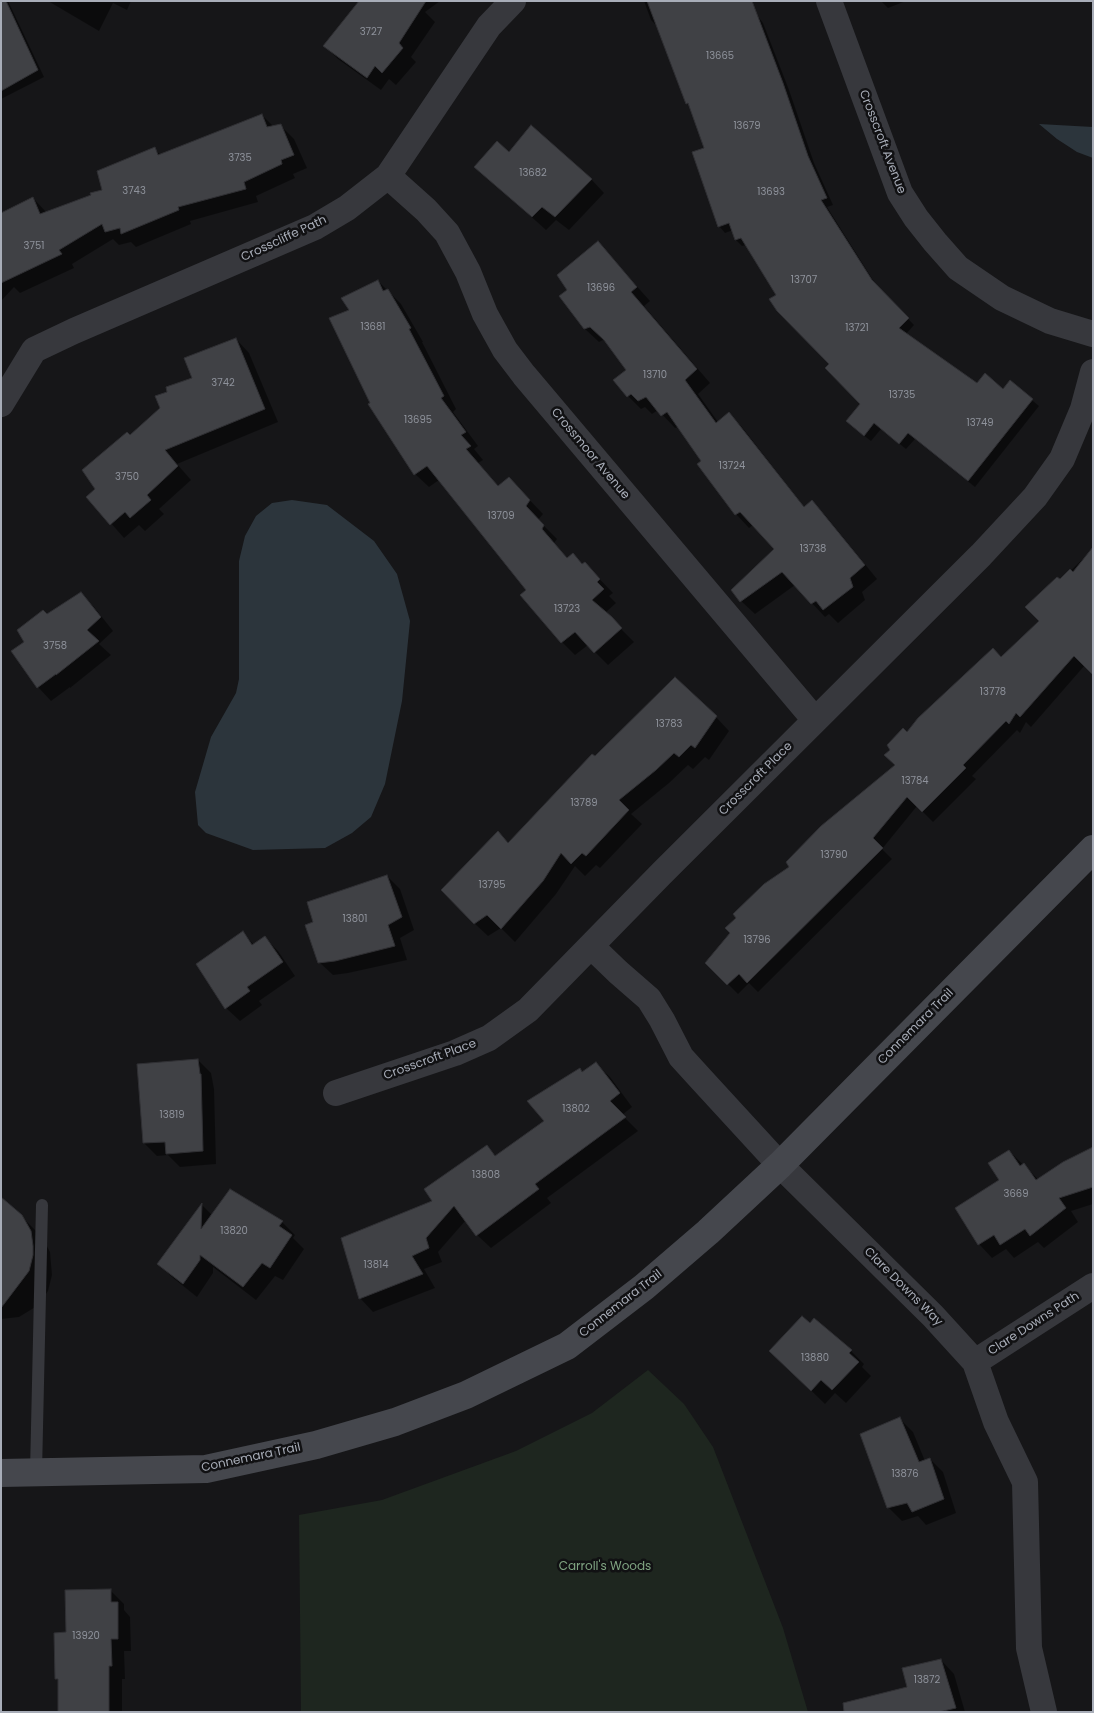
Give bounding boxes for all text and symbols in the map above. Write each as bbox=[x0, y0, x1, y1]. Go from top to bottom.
house number: 3727 bbox=[360, 26, 382, 38]
house number: 13665 bbox=[706, 50, 734, 62]
street label: Crosscroft Avenue bbox=[856, 88, 908, 196]
house number: 13679 bbox=[733, 120, 761, 132]
house number: 3735 bbox=[228, 152, 252, 164]
house number: 13682 bbox=[519, 167, 547, 179]
house number: 3743 bbox=[122, 185, 146, 197]
house number: 13693 bbox=[757, 186, 785, 198]
street label: Crosscliffe Path bbox=[239, 213, 329, 265]
house number: 3751 bbox=[24, 240, 44, 252]
house number: 13707 bbox=[791, 274, 817, 286]
house number: 13696 bbox=[587, 282, 615, 294]
house number: 13681 bbox=[361, 321, 385, 333]
house number: 13721 bbox=[845, 322, 869, 334]
house number: 13710 bbox=[643, 369, 667, 381]
house number: 3742 bbox=[211, 377, 235, 389]
house number: 13735 bbox=[889, 389, 915, 401]
street label: Crossmoor Avenue bbox=[548, 406, 632, 502]
house number: 13695 bbox=[404, 414, 432, 426]
house number: 13749 bbox=[966, 417, 994, 429]
house number: 13724 bbox=[719, 460, 745, 472]
house number: 3750 bbox=[115, 471, 139, 483]
house number: 13709 bbox=[487, 510, 515, 522]
house number: 13738 bbox=[800, 543, 826, 555]
house number: 13723 bbox=[554, 603, 580, 615]
house number: 3758 bbox=[43, 640, 67, 652]
house number: 13778 bbox=[980, 686, 1006, 698]
house number: 13783 bbox=[656, 718, 682, 730]
street label: Crosscroft Place bbox=[716, 739, 796, 819]
house number: 13784 bbox=[901, 775, 929, 787]
house number: 13789 bbox=[570, 797, 598, 809]
house number: 13790 bbox=[820, 849, 848, 861]
house number: 13795 bbox=[478, 879, 506, 891]
house number: 13801 bbox=[343, 913, 367, 925]
house number: 13796 bbox=[743, 934, 771, 946]
street label: Connemara Trail bbox=[875, 986, 957, 1068]
street label: Crosscroft Place bbox=[382, 1037, 478, 1083]
house number: 13802 bbox=[562, 1103, 590, 1115]
house number: 13819 bbox=[160, 1109, 184, 1121]
house number: 13808 bbox=[472, 1169, 500, 1181]
house number: 3669 bbox=[1004, 1188, 1028, 1200]
house number: 13820 bbox=[220, 1225, 248, 1237]
street label: Clare Downs Way bbox=[861, 1245, 945, 1329]
house number: 13814 bbox=[364, 1259, 388, 1271]
street label: Connemara Trail bbox=[577, 1267, 665, 1341]
street label: Clare Downs Path bbox=[986, 1289, 1082, 1359]
house number: 13880 bbox=[801, 1352, 829, 1364]
street label: Connemara Trail bbox=[200, 1440, 302, 1476]
house number: 13876 bbox=[891, 1468, 919, 1480]
park label: Carroll's Woods bbox=[559, 1560, 651, 1574]
house number: 13920 bbox=[72, 1630, 100, 1642]
house number: 13872 bbox=[914, 1674, 940, 1686]

